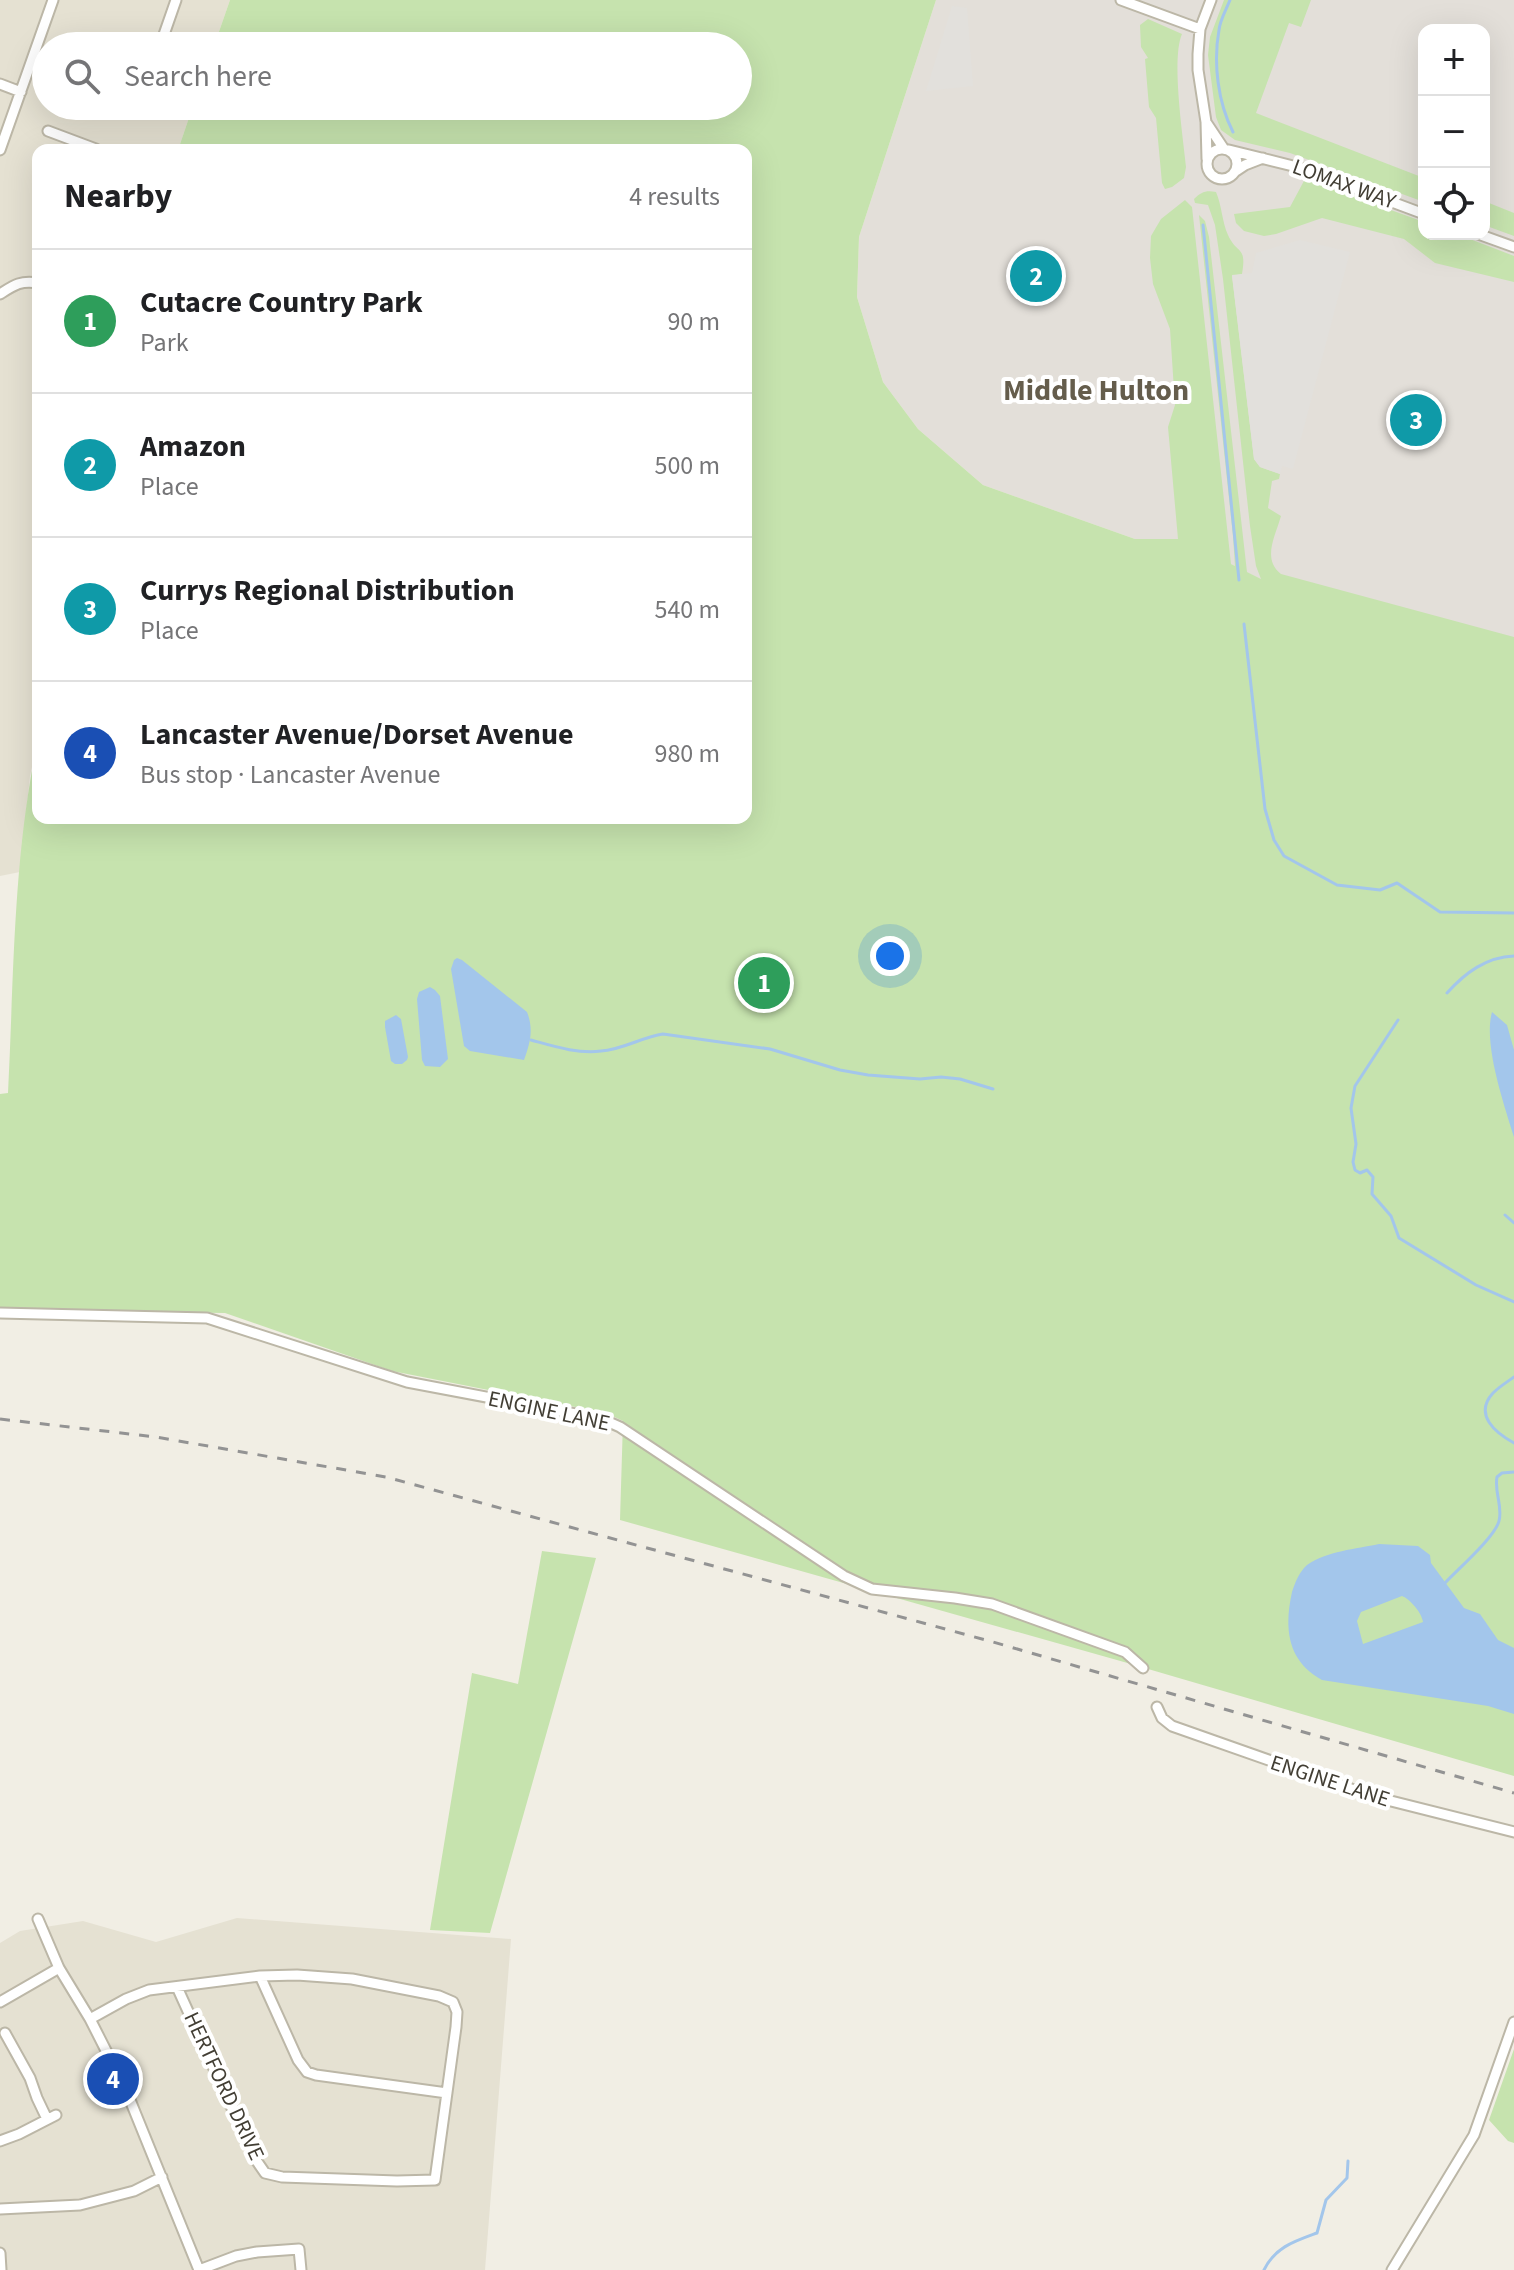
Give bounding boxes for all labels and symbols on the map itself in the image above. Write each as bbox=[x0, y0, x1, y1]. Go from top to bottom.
street label: LOMAX WAY bbox=[1288, 151, 1401, 218]
pin: 2 bbox=[1010, 246, 1062, 306]
district label: Middle Hulton bbox=[1003, 369, 1189, 412]
pin: 3 bbox=[1390, 390, 1442, 450]
your location bbox=[870, 936, 910, 976]
pin: 1 bbox=[738, 953, 790, 1013]
street label: ENGINE LANE bbox=[485, 1382, 613, 1440]
street label: ENGINE LANE bbox=[1266, 1747, 1394, 1815]
street label: HERTFORD DRIVE bbox=[176, 2007, 272, 2165]
pin: 4 bbox=[87, 2049, 139, 2109]

